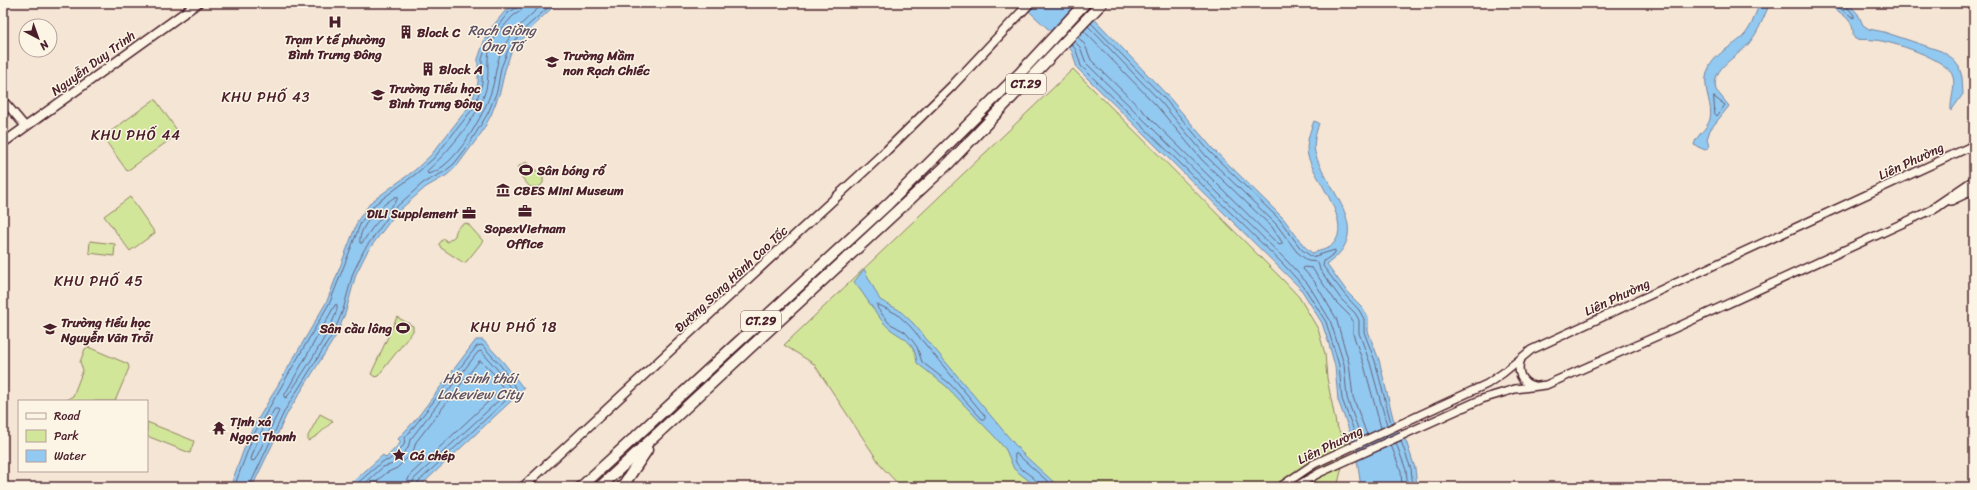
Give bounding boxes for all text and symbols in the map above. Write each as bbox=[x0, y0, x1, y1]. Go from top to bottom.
hospital icon: Trạm Y tế phường Bình Trưng Đông bbox=[327, 14, 343, 30]
north arrow bbox=[18, 18, 58, 58]
water label: Rạch Giồng Ông Tố bbox=[468, 18, 538, 59]
place label: Block C bbox=[417, 21, 461, 44]
street label: Nguyễn Duy Trinh bbox=[46, 24, 140, 102]
building icon: Block C bbox=[398, 24, 414, 40]
place label: Trạm Y tế phường Bình Trưng Đông bbox=[285, 28, 386, 66]
text: N bbox=[35, 35, 54, 55]
place label: Trường Mầm non Rạch Chiếc bbox=[562, 44, 650, 82]
school or university icon: Trường Mầm non Rạch Chiếc bbox=[544, 54, 560, 70]
place label: Block A bbox=[439, 58, 483, 81]
building icon: Block A bbox=[420, 61, 436, 77]
road number: CT.29 bbox=[1006, 74, 1046, 94]
place label: Trường Tiểu học Bình Trưng Đông bbox=[389, 77, 483, 115]
district label: KHU PHỐ 43 bbox=[222, 85, 310, 110]
school or university icon: Trường Tiểu học Bình Trưng Đông bbox=[370, 87, 386, 103]
district label: KHU PHỐ 44 bbox=[91, 123, 181, 148]
street label: Liên Phường bbox=[1874, 136, 1948, 186]
place label: Sân bóng rổ bbox=[536, 159, 607, 182]
sports icon: Sân bóng rổ bbox=[518, 162, 534, 178]
place label: CBES Mini Museum bbox=[513, 179, 624, 202]
museum icon: CBES Mini Museum bbox=[495, 182, 511, 198]
place label: DiLi Supplement bbox=[367, 202, 459, 225]
office icon: SopexVietnam Office bbox=[517, 203, 533, 219]
office icon: DiLi Supplement bbox=[461, 205, 477, 221]
place label: SopexVietnam Office bbox=[483, 217, 566, 255]
street label: Đường Song Hành Cao Tốc bbox=[669, 220, 794, 338]
district label: KHU PHỐ 45 bbox=[54, 269, 144, 294]
street label: Liên Phường bbox=[1580, 272, 1654, 322]
place label: Trường tiểu học Nguyễn Văn Trỗi bbox=[60, 311, 154, 349]
road number: CT.29 bbox=[741, 311, 781, 331]
district label: KHU PHỐ 18 bbox=[471, 315, 557, 340]
place label: Sân cầu lông bbox=[319, 317, 392, 340]
sports icon: Sân cầu lông bbox=[395, 320, 411, 336]
school or university icon: Trường tiểu học Nguyễn Văn Trỗi bbox=[42, 321, 58, 337]
water label: Hồ sinh thái Lakeview City bbox=[438, 366, 524, 407]
legend bbox=[18, 400, 148, 472]
text: Road bbox=[54, 405, 81, 427]
place label: Tịnh xá Ngọc Thanh bbox=[229, 410, 296, 448]
street label: Liên Phường bbox=[1293, 419, 1367, 471]
temple icon: Tịnh xá Ngọc Thanh bbox=[211, 420, 227, 436]
text: Park bbox=[54, 425, 79, 447]
place label: Cá chép bbox=[409, 444, 455, 467]
text: Water bbox=[54, 445, 87, 467]
place icon: Cá chép bbox=[391, 447, 407, 463]

